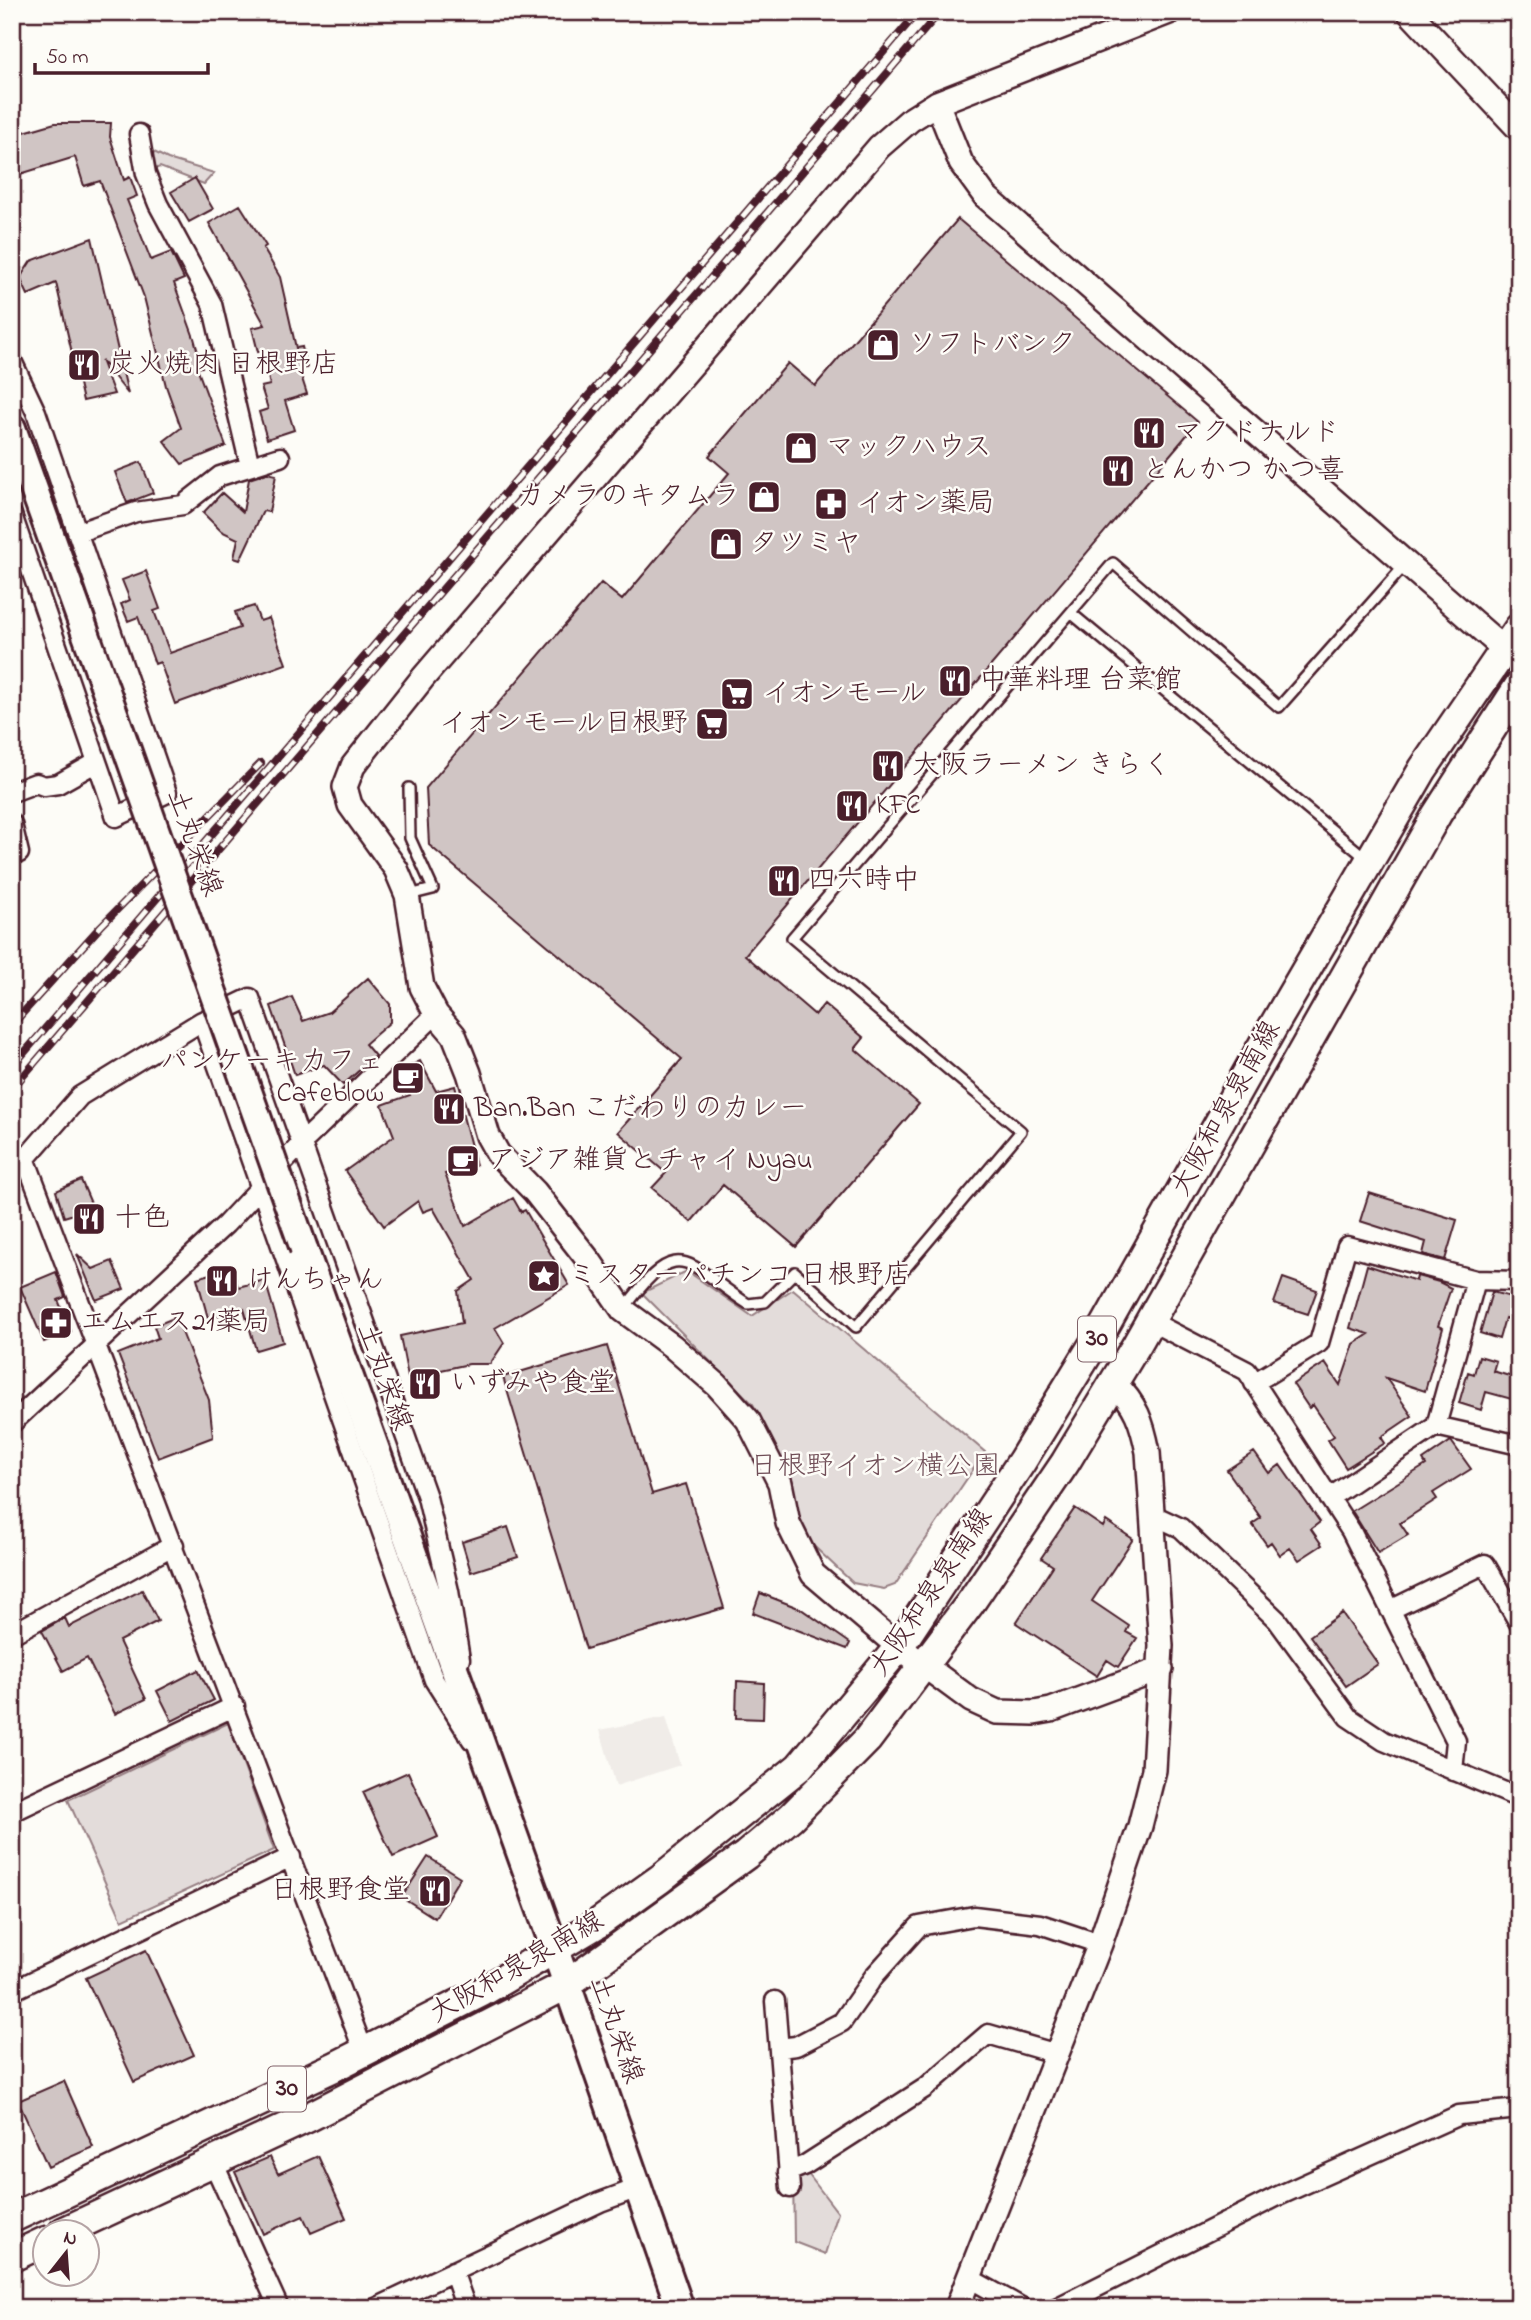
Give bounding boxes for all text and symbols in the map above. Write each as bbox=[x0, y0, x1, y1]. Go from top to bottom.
scale bar bbox=[35, 32, 208, 76]
text: 50 m bbox=[46, 43, 89, 73]
place label: ソフトバンク bbox=[908, 325, 1076, 366]
shop icon: ソフトバンク bbox=[864, 326, 902, 364]
place label: 炭火焼肉 日根野店 bbox=[108, 345, 339, 386]
restaurant icon: 炭火焼肉 日根野店 bbox=[65, 346, 103, 384]
place label: マクドナルド bbox=[1174, 413, 1340, 454]
restaurant icon: マクドナルド bbox=[1130, 414, 1168, 452]
place label: マックハウス bbox=[826, 428, 992, 469]
shop icon: マックハウス bbox=[782, 429, 820, 467]
place label: とんかつ かつ喜 bbox=[1142, 451, 1345, 492]
restaurant icon: とんかつ かつ喜 bbox=[1099, 452, 1137, 490]
place label: カメラのキタムラ bbox=[517, 477, 740, 518]
shop icon: カメラのキタムラ bbox=[745, 478, 783, 516]
place label: イオン薬局 bbox=[856, 484, 995, 525]
pharmacy icon: イオン薬局 bbox=[812, 485, 850, 523]
place label: タツミヤ bbox=[750, 524, 861, 565]
shop icon: タツミヤ bbox=[707, 525, 745, 563]
place label: 中華料理 台菜館 bbox=[979, 661, 1182, 702]
restaurant icon: 中華料理 台菜館 bbox=[936, 662, 974, 700]
place label: イオンモール bbox=[762, 674, 927, 715]
supermarket icon: イオンモール bbox=[718, 675, 756, 713]
place label: イオンモール日根野 bbox=[439, 704, 688, 745]
supermarket icon: イオンモール日根野 bbox=[693, 705, 731, 743]
place label: 大阪ラーメン きらく bbox=[912, 746, 1171, 787]
restaurant icon: 大阪ラーメン きらく bbox=[869, 747, 907, 785]
street label: 土丸栄線 bbox=[155, 783, 231, 903]
place label: KFC bbox=[876, 786, 921, 827]
restaurant icon: KFC bbox=[833, 787, 871, 825]
place label: 四六時中 bbox=[808, 861, 920, 902]
restaurant icon: 四六時中 bbox=[765, 862, 803, 900]
street label: 大阪和泉泉南線 bbox=[1162, 1013, 1292, 1205]
place label: パンケーキカフェ Cafeblow bbox=[160, 1042, 384, 1115]
cafe icon: パンケーキカフェ Cafeblow bbox=[389, 1059, 427, 1097]
place label: Ban.Ban こだわりのカレー bbox=[473, 1089, 807, 1130]
restaurant icon: Ban.Ban こだわりのカレー bbox=[430, 1090, 468, 1128]
place label: アジア雑貨とチャイ Nyau bbox=[488, 1141, 813, 1182]
cafe icon: アジア雑貨とチャイ Nyau bbox=[444, 1142, 482, 1180]
place label: 十色 bbox=[114, 1199, 170, 1240]
restaurant icon: 十色 bbox=[70, 1200, 108, 1238]
place label: ミスターパチンコ 日根野店 bbox=[568, 1256, 912, 1297]
place icon: ミスターパチンコ 日根野店 bbox=[525, 1257, 563, 1295]
place label: けんちゃん bbox=[246, 1261, 384, 1302]
restaurant icon: けんちゃん bbox=[203, 1262, 241, 1300]
place label: エムエス21薬局 bbox=[80, 1303, 271, 1344]
pharmacy icon: エムエス21薬局 bbox=[37, 1304, 75, 1342]
road number: 30 bbox=[1078, 1316, 1116, 1362]
street label: 土丸栄線 bbox=[345, 1317, 421, 1437]
place label: いずみや食堂 bbox=[450, 1364, 616, 1405]
restaurant icon: いずみや食堂 bbox=[406, 1365, 444, 1403]
park label: 日根野イオン横公園 bbox=[750, 1447, 1000, 1488]
street label: 大阪和泉泉南線 bbox=[860, 1500, 1004, 1686]
place label: 日根野食堂 bbox=[270, 1871, 410, 1912]
restaurant icon: 日根野食堂 bbox=[416, 1872, 454, 1910]
street label: 大阪和泉泉南線 bbox=[422, 1901, 612, 2035]
street label: 土丸栄線 bbox=[577, 1970, 653, 2090]
road number: 30 bbox=[268, 2066, 306, 2112]
north arrow bbox=[32, 2218, 102, 2288]
text: N bbox=[60, 2224, 80, 2254]

